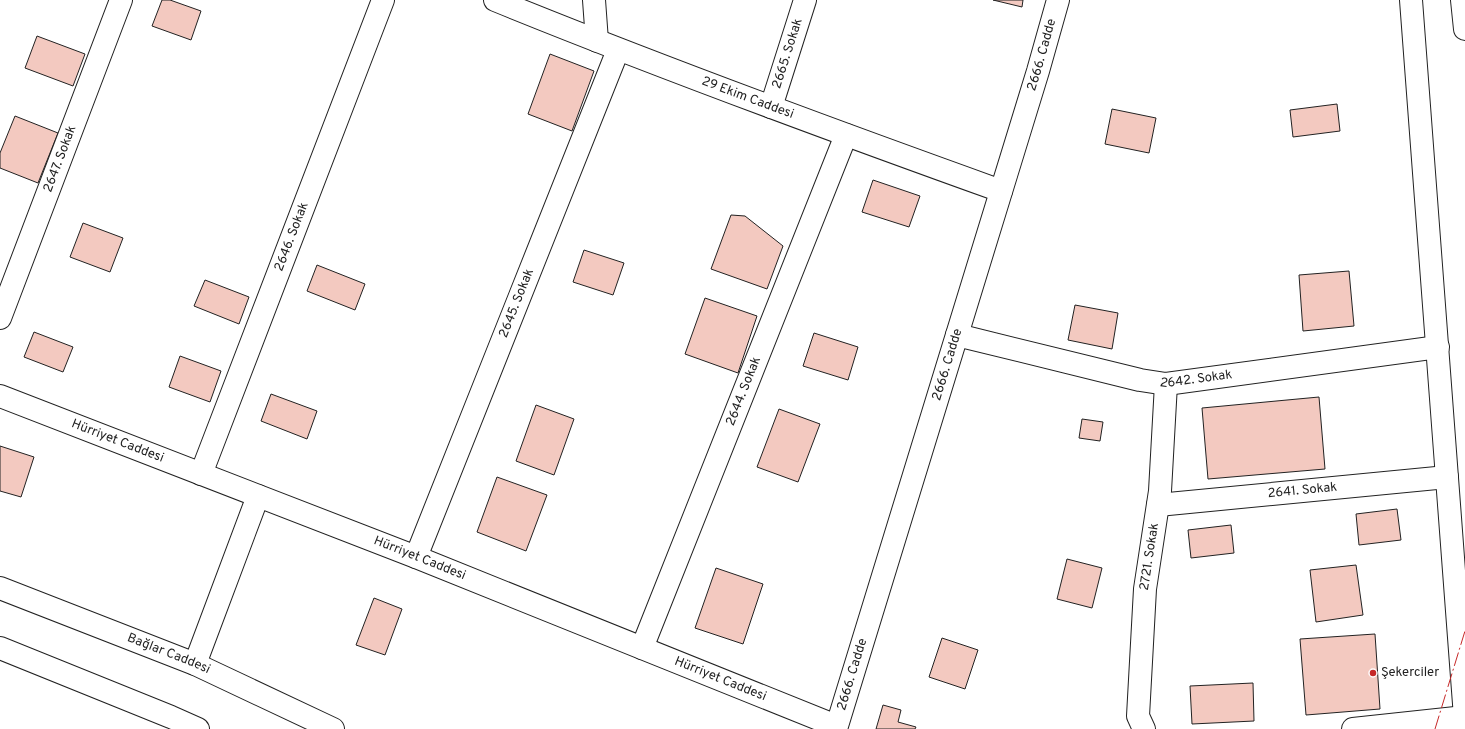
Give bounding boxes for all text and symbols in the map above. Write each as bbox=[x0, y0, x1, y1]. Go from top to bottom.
street label: 2665. Sokak bbox=[769, 16, 807, 91]
street label: 2666. Cadde bbox=[1024, 17, 1060, 93]
street label: 29 Ekim Caddesi bbox=[699, 74, 796, 123]
street label: 2647. Sokak bbox=[40, 123, 80, 195]
street label: 2646. Sokak bbox=[272, 200, 313, 274]
street label: 2645. Sokak bbox=[496, 266, 538, 340]
street label: 2666. Cadde bbox=[929, 327, 966, 403]
street label: 2644. Sokak bbox=[723, 355, 765, 428]
street label: 2642. Sokak bbox=[1159, 367, 1233, 392]
street label: Hürriyet Caddesi bbox=[69, 416, 166, 467]
street label: 2641. Sokak bbox=[1267, 480, 1338, 502]
street label: 2721. Sokak bbox=[1137, 522, 1163, 592]
street label: Hürriyet Caddesi bbox=[371, 533, 468, 584]
street label: Bağlar Caddesi bbox=[125, 630, 213, 678]
street label: 2666. Cadde bbox=[834, 637, 871, 712]
street label: Hürriyet Caddesi bbox=[672, 654, 769, 705]
place label: Şekerciler bbox=[1381, 665, 1439, 681]
marker: Şekerciler bbox=[1368, 668, 1378, 678]

